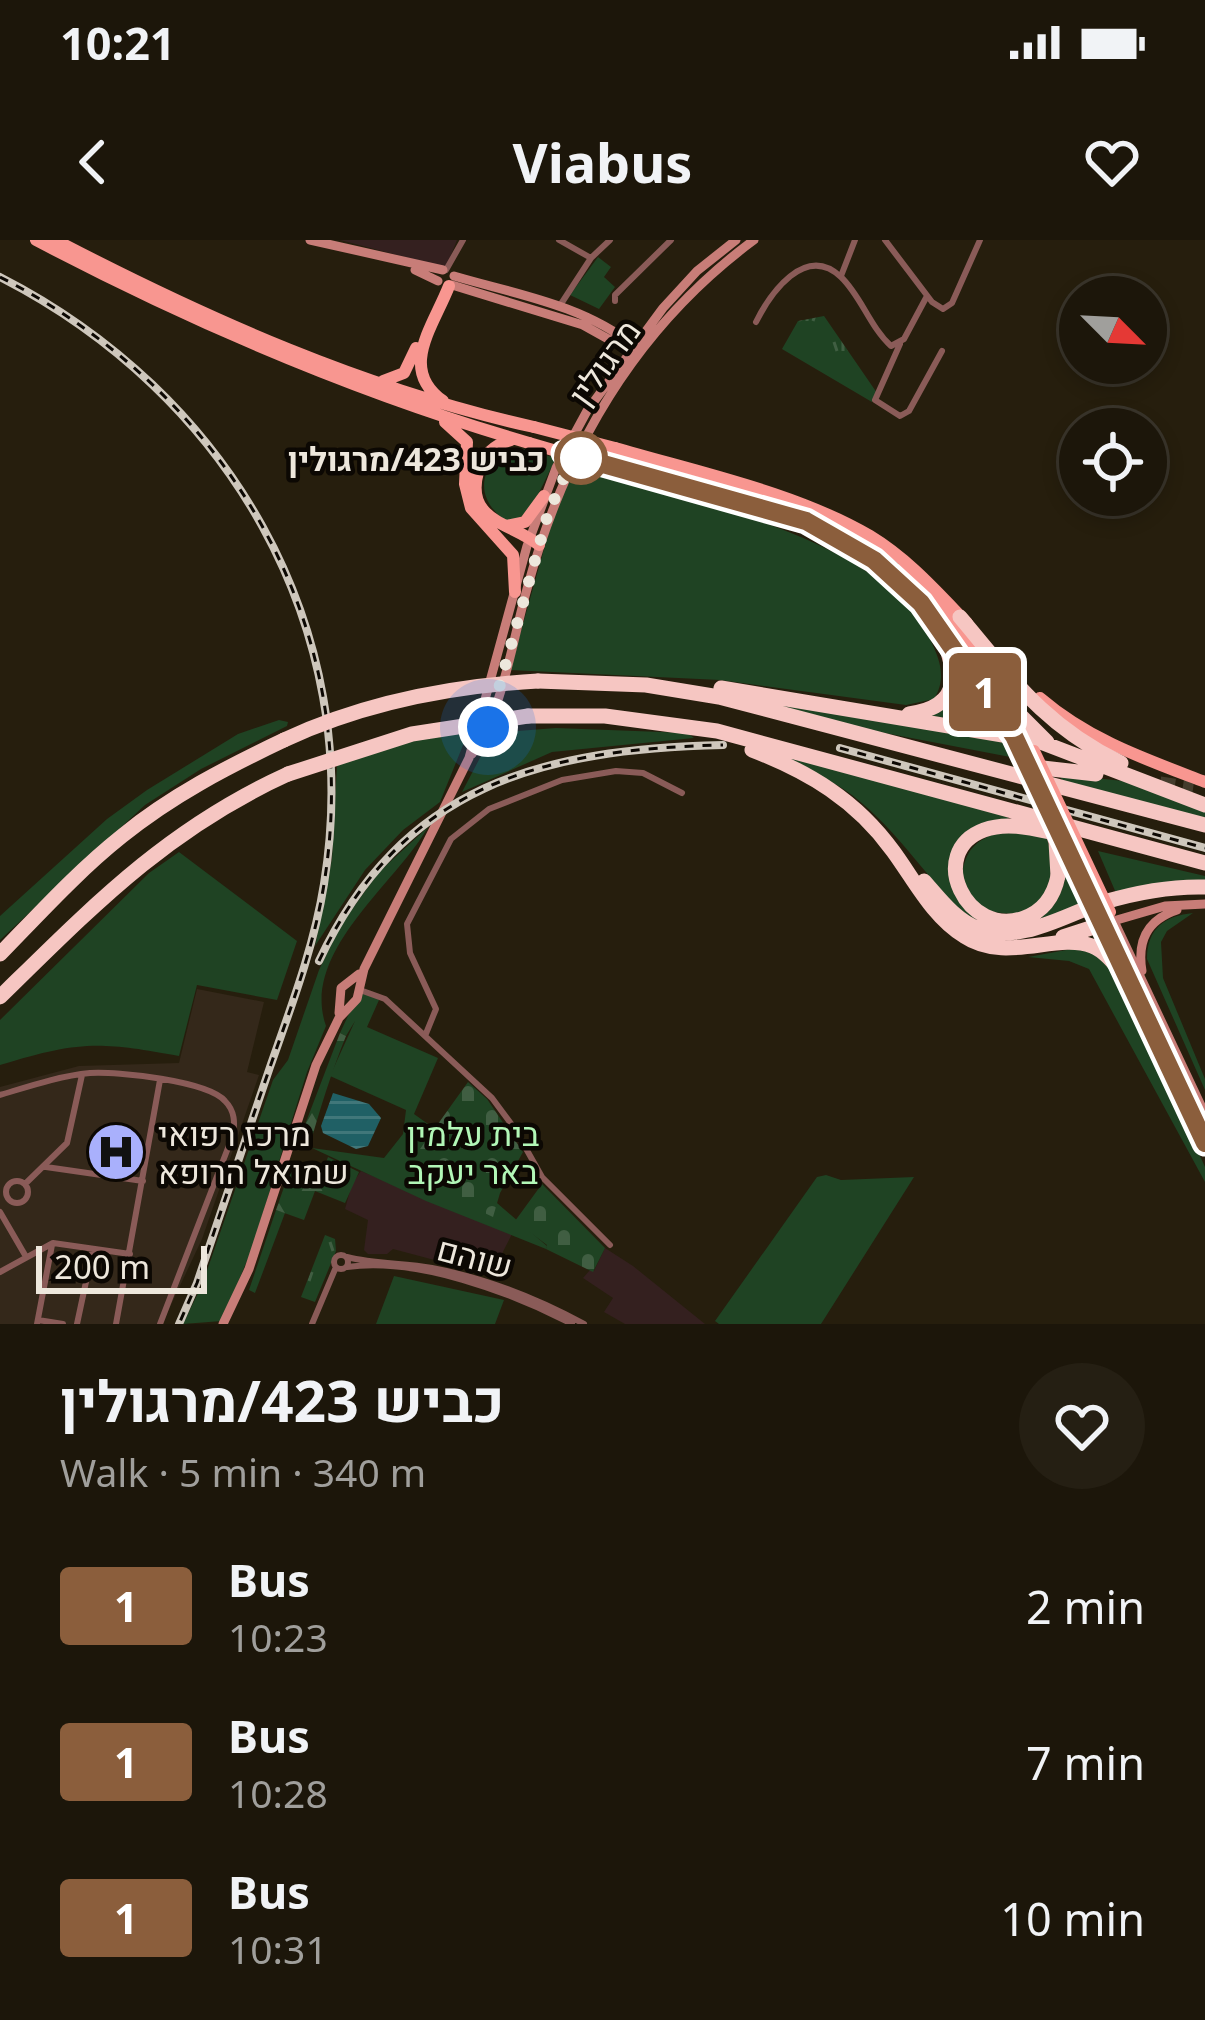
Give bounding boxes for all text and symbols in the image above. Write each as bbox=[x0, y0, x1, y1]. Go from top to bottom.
text: 10:21 bbox=[60, 12, 176, 73]
text: Viabus bbox=[513, 125, 692, 199]
icon: back bbox=[60, 129, 126, 195]
icon: heart bbox=[1079, 129, 1145, 195]
north arrow bbox=[1059, 276, 1167, 384]
map controls bbox=[1059, 276, 1167, 516]
street label: מרגולין bbox=[558, 310, 650, 414]
button: locate bbox=[1059, 408, 1167, 516]
marker: כביש 423/מרגולין bbox=[556, 433, 606, 483]
place label: כביש 423/מרגולין bbox=[288, 436, 545, 481]
line badge: 1 bbox=[946, 653, 1024, 731]
text: 1 bbox=[973, 663, 997, 720]
your location bbox=[458, 697, 518, 757]
place label: מרכז רפואי שמואל הרופא bbox=[158, 1111, 349, 1194]
park label: בית עלמין באר יעקב bbox=[407, 1111, 539, 1194]
hospital icon: מרכז רפואי שמואל הרופא bbox=[85, 1121, 147, 1183]
street label: שוהם bbox=[432, 1225, 518, 1289]
scale bar bbox=[36, 1240, 207, 1293]
text: 200 m bbox=[54, 1244, 150, 1289]
text: כביש 423/מרגולין bbox=[60, 1361, 504, 1439]
button: heart bbox=[1019, 1363, 1145, 1489]
text: Walk · 5 min · 340 m bbox=[60, 1445, 426, 1498]
text: Bus bbox=[228, 1549, 310, 1610]
text: 2 min bbox=[1026, 1576, 1145, 1637]
text: 1 bbox=[114, 1577, 138, 1634]
text: 10:23 bbox=[228, 1610, 328, 1663]
text: Bus bbox=[228, 1705, 310, 1766]
text: 7 min bbox=[1026, 1732, 1145, 1793]
text: 1 bbox=[114, 1733, 138, 1790]
text: 10:28 bbox=[228, 1766, 328, 1819]
text: Bus bbox=[228, 1861, 310, 1922]
text: 10 min bbox=[1000, 1888, 1145, 1949]
text: 1 bbox=[114, 1889, 138, 1946]
text: 10:31 bbox=[228, 1922, 328, 1975]

